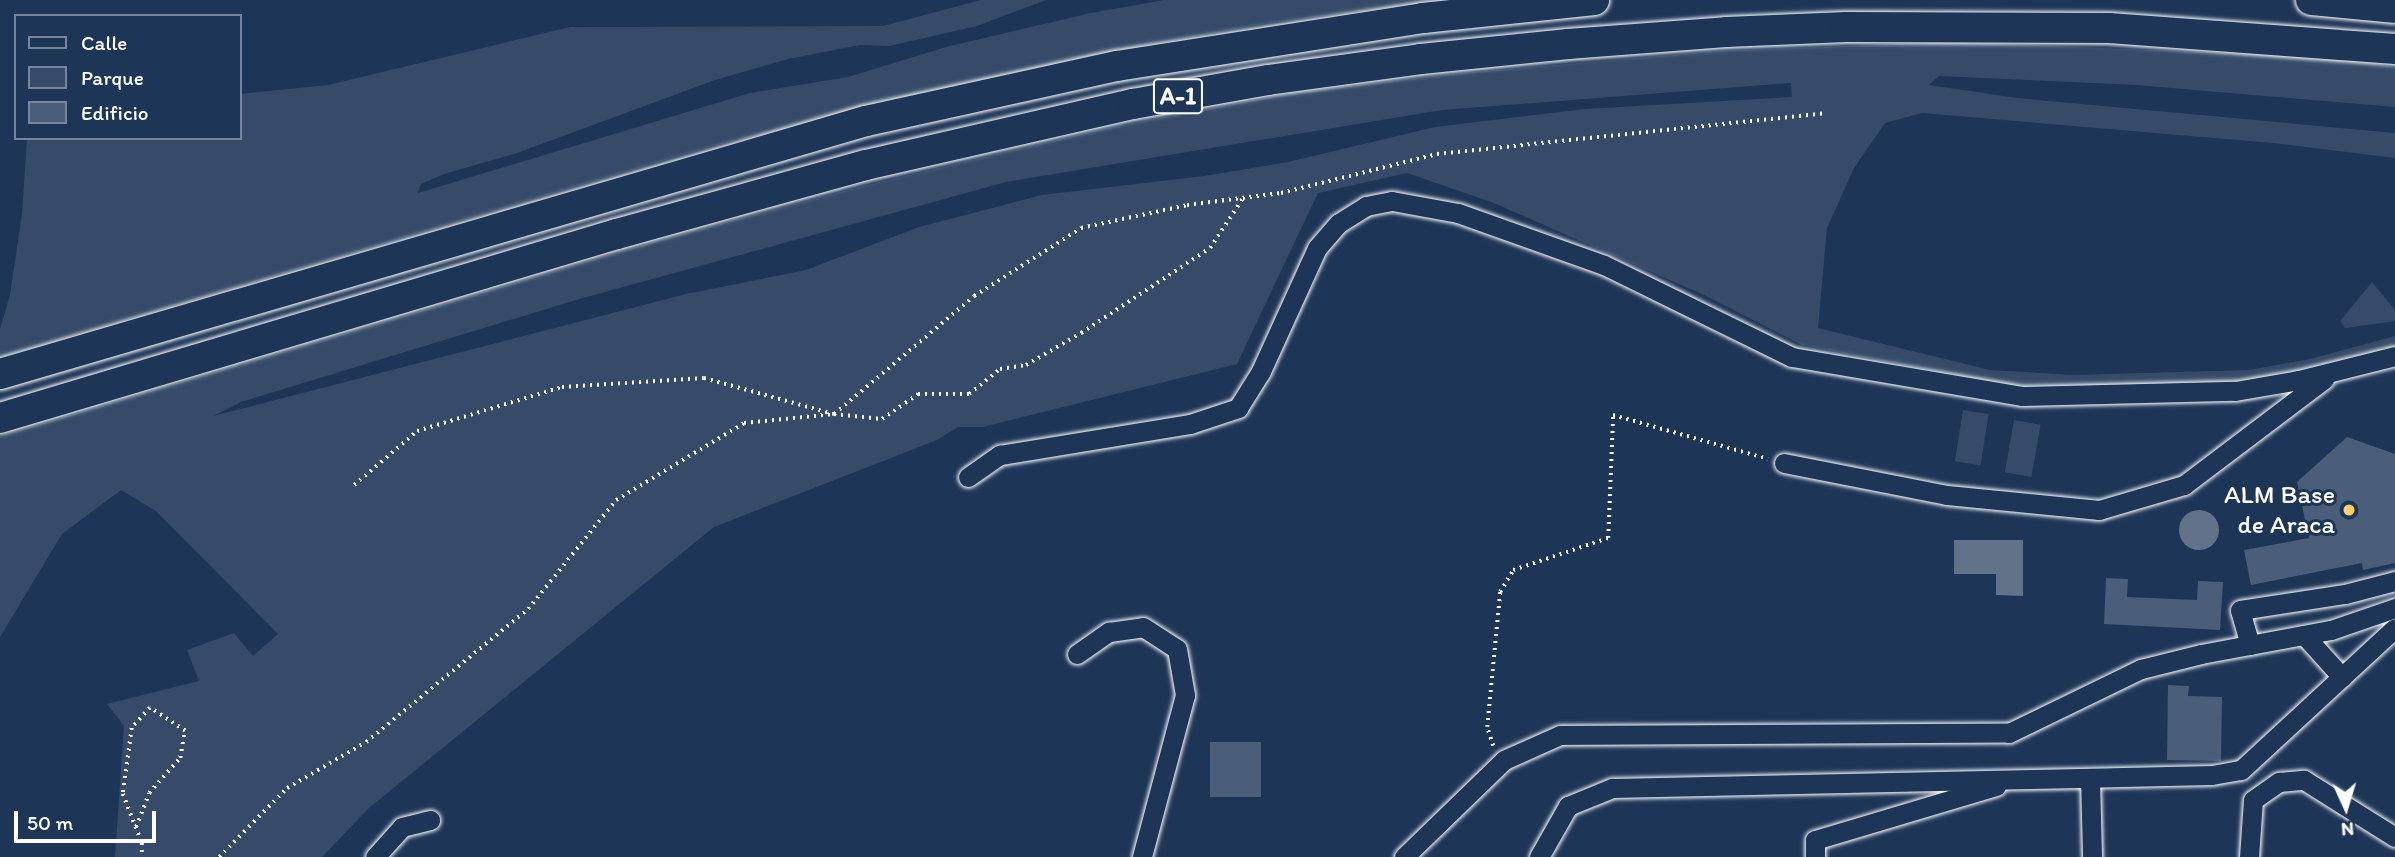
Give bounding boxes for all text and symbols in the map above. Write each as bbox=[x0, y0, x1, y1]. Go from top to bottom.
legend bbox=[14, 14, 242, 140]
text: Calle bbox=[81, 30, 127, 55]
text: Parque bbox=[81, 65, 144, 90]
road number: A-1 bbox=[1152, 76, 1204, 116]
text: Edificio bbox=[81, 100, 149, 125]
place label: ALM Base de Araca bbox=[2224, 479, 2335, 540]
marker: ALM Base de Araca bbox=[2341, 502, 2357, 518]
north arrow bbox=[2311, 773, 2381, 843]
scale bar bbox=[18, 798, 159, 842]
text: 50 m bbox=[27, 810, 73, 835]
text: N bbox=[2340, 818, 2355, 841]

